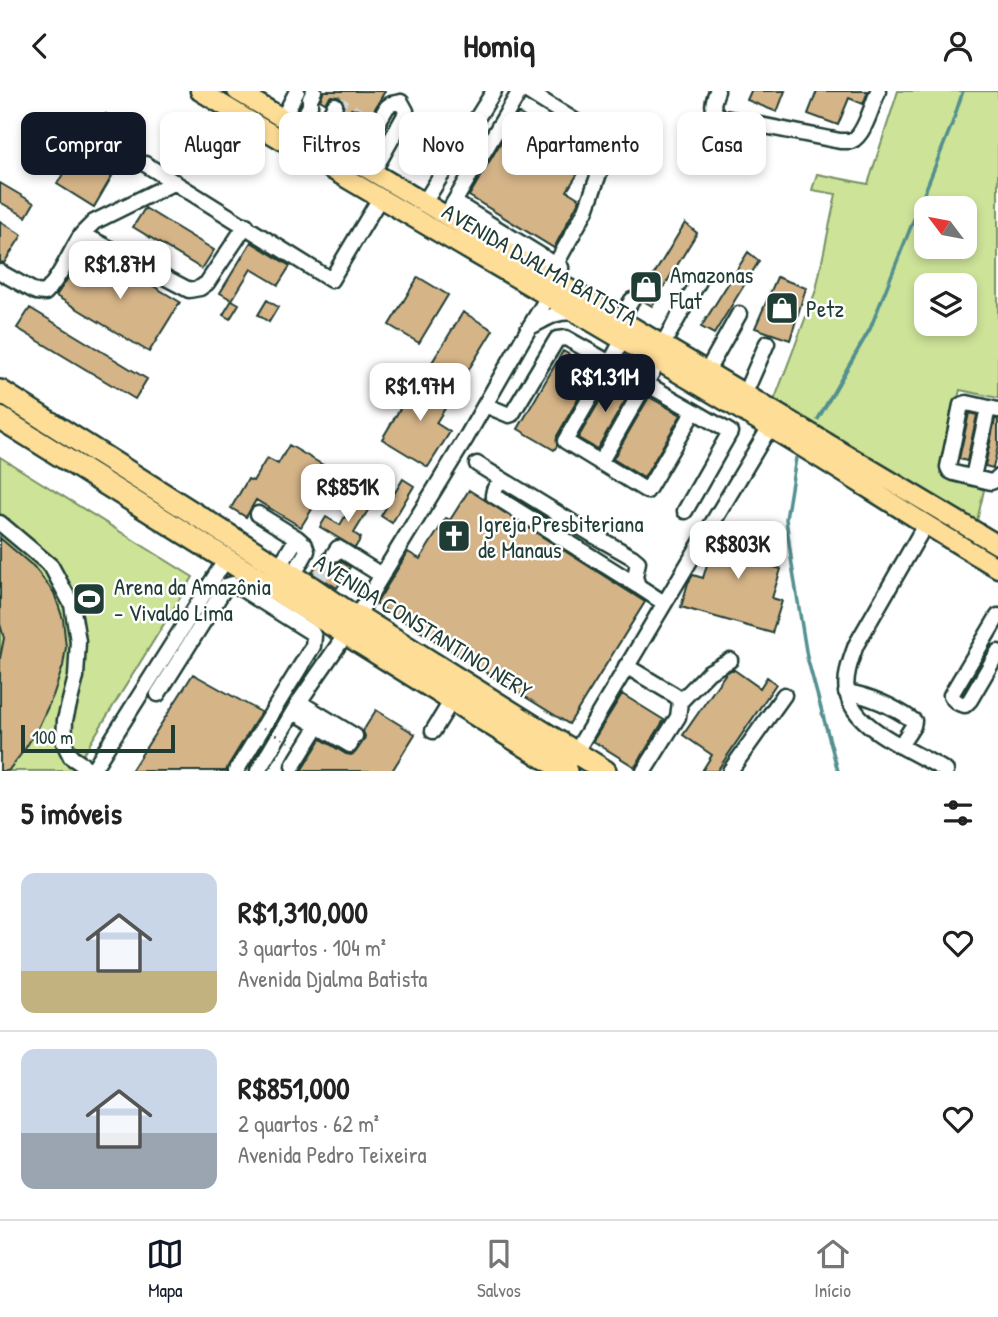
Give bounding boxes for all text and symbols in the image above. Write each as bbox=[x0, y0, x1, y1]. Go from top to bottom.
text: Homiq bbox=[463, 24, 535, 67]
icon: back bbox=[21, 27, 59, 65]
icon: person bbox=[939, 27, 977, 65]
chip: Comprar bbox=[21, 112, 146, 175]
chip: Alugar bbox=[160, 112, 265, 175]
chip: Filtros bbox=[279, 112, 385, 175]
chip: Novo bbox=[399, 112, 488, 175]
chip: Apartamento bbox=[502, 112, 663, 175]
chip: Casa bbox=[677, 112, 766, 175]
street label: AVENIDA DJALMA BATISTA bbox=[437, 195, 643, 333]
north arrow bbox=[914, 196, 976, 259]
map controls bbox=[914, 196, 977, 336]
pin: R$1.87M bbox=[55, 241, 185, 301]
text: R$1.87M bbox=[85, 248, 155, 279]
place label: Amazonas Flat bbox=[669, 259, 753, 316]
shop icon: Amazonas Flat bbox=[627, 268, 665, 306]
button: layers bbox=[914, 273, 977, 336]
shop icon: Petz bbox=[763, 289, 801, 327]
place label: Petz bbox=[806, 293, 844, 324]
pin: R$1.31M bbox=[540, 355, 670, 414]
text: R$1.31M bbox=[571, 361, 639, 392]
pin: R$1.97M bbox=[355, 363, 485, 423]
text: R$1.97M bbox=[386, 370, 454, 401]
pin: R$851K bbox=[291, 465, 405, 524]
text: R$851K bbox=[317, 471, 379, 502]
place label: Igreja Presbiteriana de Manaus bbox=[478, 508, 643, 565]
church icon: Igreja Presbiteriana de Manaus bbox=[435, 517, 473, 555]
pin: R$803K bbox=[681, 521, 795, 581]
text: R$803K bbox=[706, 528, 770, 559]
street label: AVENIDA CONSTANTINO NERY bbox=[308, 546, 538, 706]
place label: Arena da Amazônia - Vivaldo Lima bbox=[114, 571, 271, 628]
sports icon: Arena da Amazônia - Vivaldo Lima bbox=[70, 580, 108, 618]
scale bar bbox=[21, 722, 175, 754]
text: 100 m bbox=[32, 724, 73, 750]
text: 5 imóveis bbox=[21, 793, 122, 833]
icon: filters bbox=[939, 794, 977, 832]
text: R$1,310,000 bbox=[238, 892, 368, 932]
icon: home bbox=[77, 901, 161, 985]
icon: heart bbox=[939, 924, 977, 962]
text: 3 quartos · 104 m² bbox=[238, 932, 386, 963]
text: Avenida Djalma Batista bbox=[238, 963, 427, 994]
text: R$851,000 bbox=[238, 1068, 350, 1108]
icon: home bbox=[77, 1077, 161, 1161]
icon: heart bbox=[939, 1100, 977, 1138]
text: 2 quartos · 62 m² bbox=[238, 1108, 379, 1139]
text: Avenida Pedro Teixeira bbox=[238, 1139, 427, 1170]
tab: Mapa bbox=[146, 1235, 184, 1303]
tab: Salvos bbox=[477, 1235, 521, 1303]
tab: Início bbox=[814, 1235, 852, 1303]

